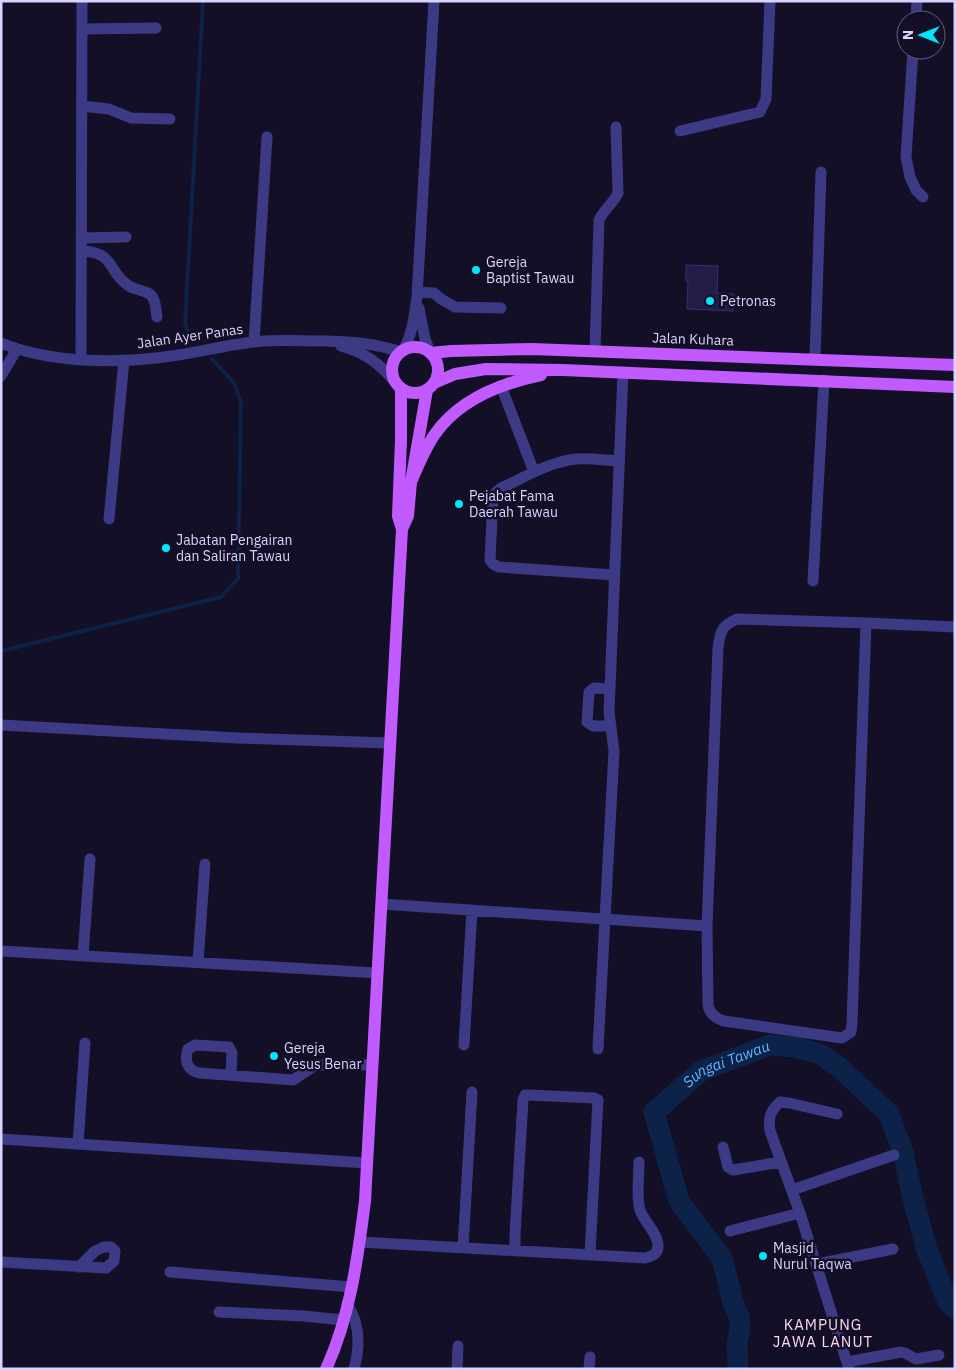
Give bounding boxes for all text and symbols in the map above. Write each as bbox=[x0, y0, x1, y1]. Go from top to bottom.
north arrow bbox=[896, 10, 946, 60]
text: N bbox=[899, 30, 917, 40]
place label: Gereja Baptist Tawau bbox=[486, 253, 575, 287]
marker: Gereja Baptist Tawau bbox=[470, 264, 482, 276]
place label: Petronas bbox=[720, 292, 776, 310]
marker: Petronas bbox=[704, 295, 716, 307]
street label: Jalan Ayer Panas bbox=[136, 320, 244, 352]
street label: Jalan Kuhara bbox=[652, 329, 735, 349]
place label: Pejabat Fama Daerah Tawau bbox=[469, 487, 558, 521]
marker: Pejabat Fama Daerah Tawau bbox=[453, 498, 465, 510]
place label: Jabatan Pengairan dan Saliran Tawau bbox=[176, 531, 293, 565]
marker: Jabatan Pengairan dan Saliran Tawau bbox=[160, 542, 172, 554]
water label: Sungai Tawau bbox=[679, 1036, 772, 1092]
place label: Gereja Yesus Benar bbox=[284, 1039, 362, 1073]
marker: Gereja Yesus Benar bbox=[268, 1050, 280, 1062]
place label: Masjid Nurul Taqwa bbox=[773, 1239, 852, 1273]
marker: Masjid Nurul Taqwa bbox=[757, 1250, 769, 1262]
district label: KAMPUNG JAWA LANUT bbox=[773, 1315, 873, 1351]

